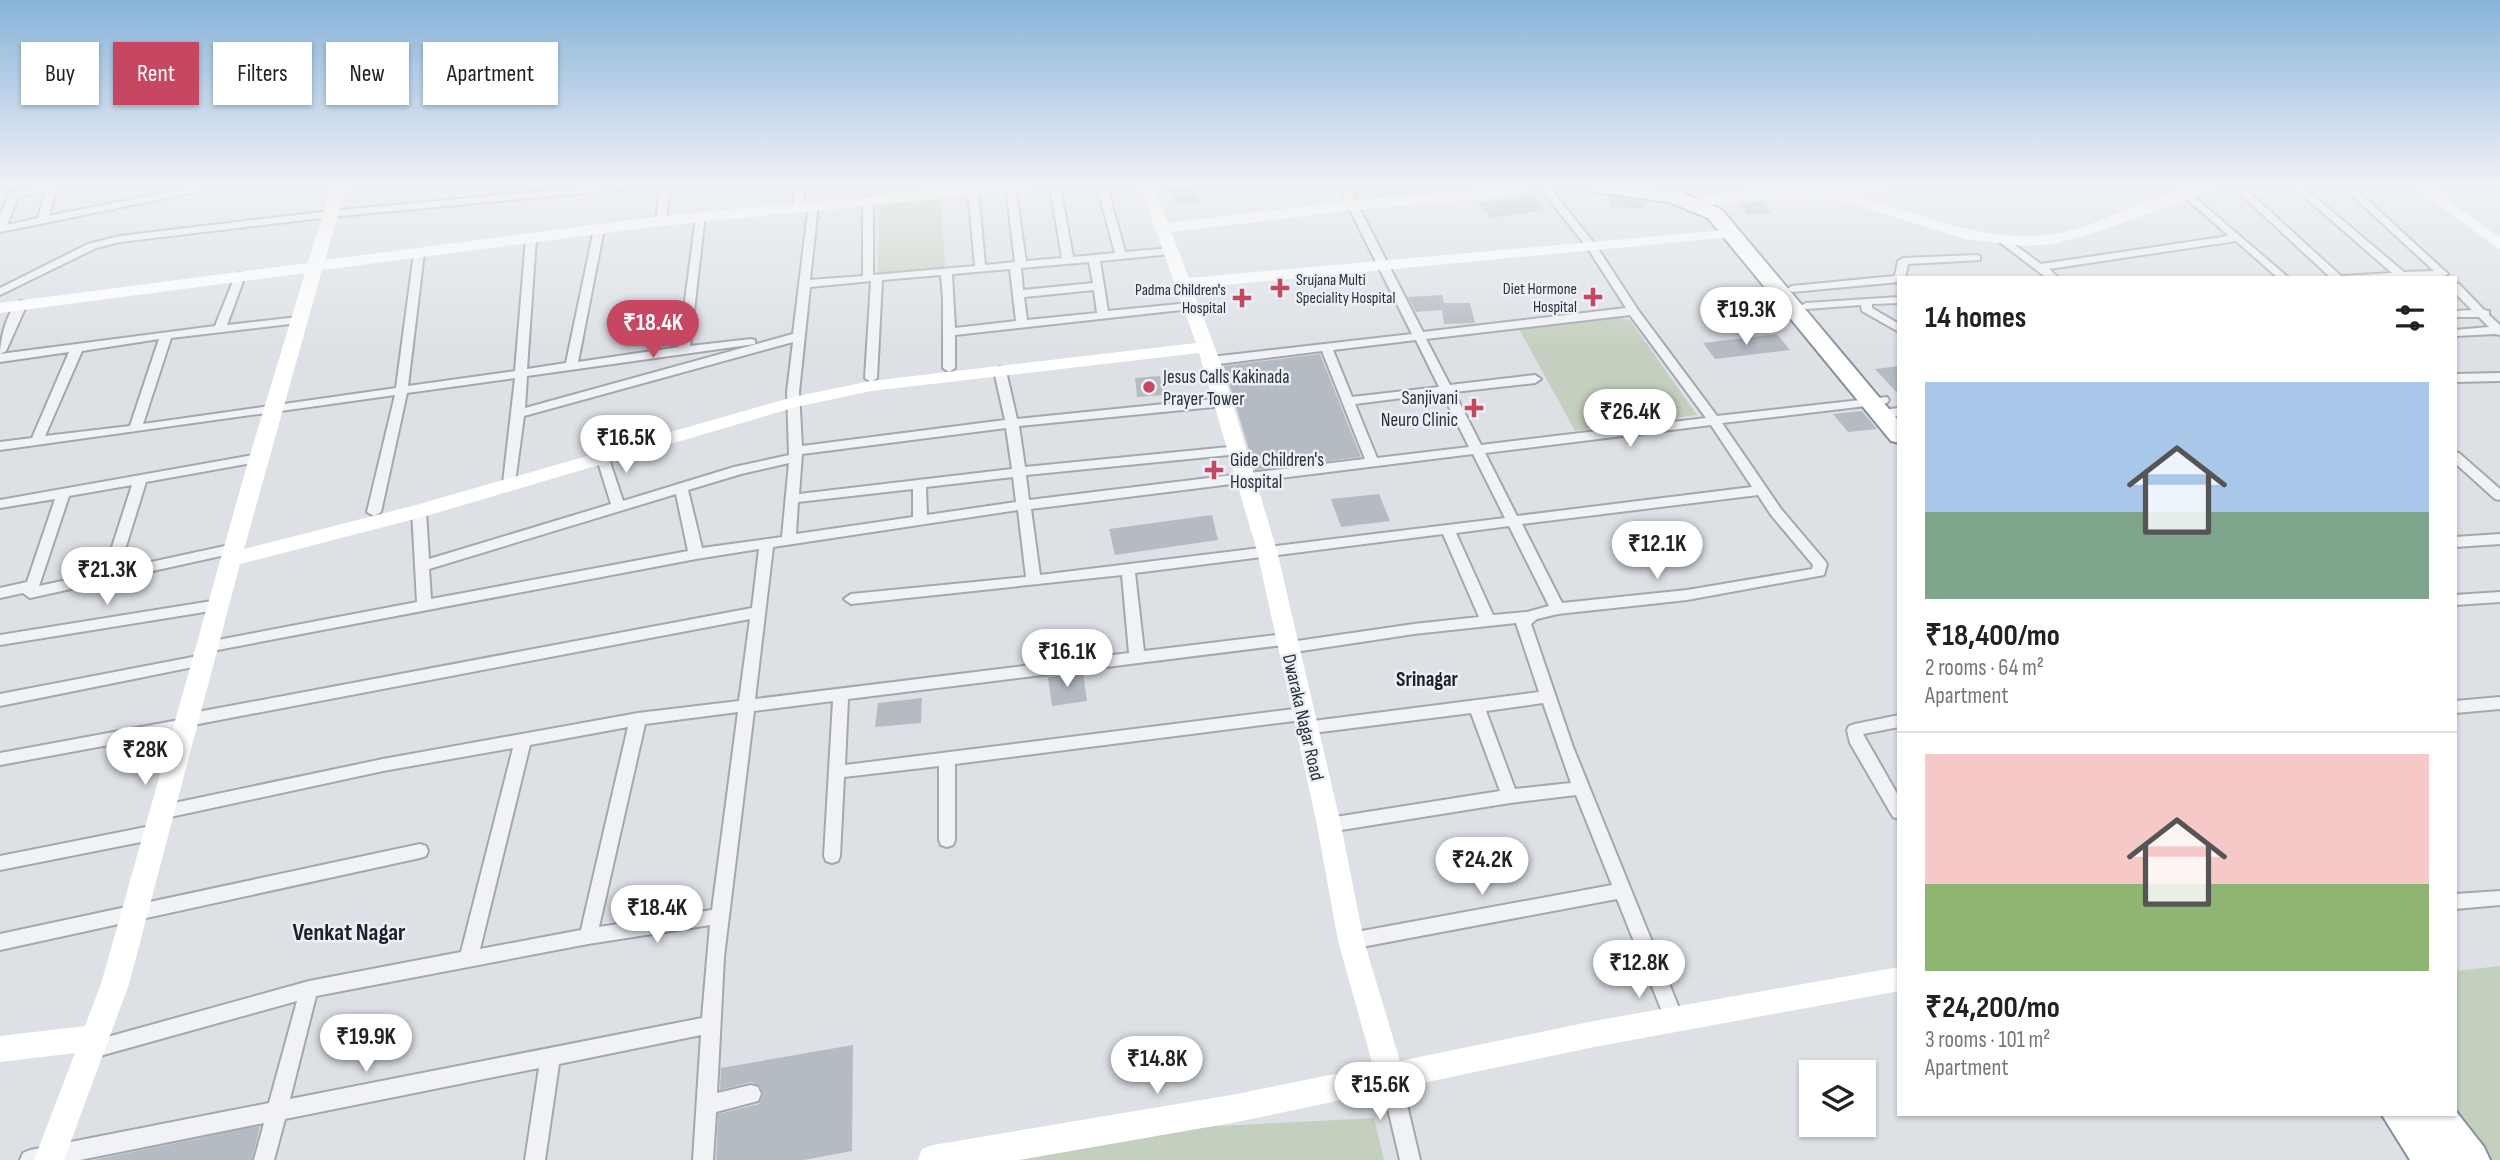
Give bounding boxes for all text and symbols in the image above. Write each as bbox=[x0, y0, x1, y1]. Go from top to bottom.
chip: Buy bbox=[21, 42, 99, 105]
chip: Rent bbox=[113, 42, 199, 105]
chip: Filters bbox=[213, 42, 312, 105]
chip: New bbox=[326, 42, 409, 105]
chip: Apartment bbox=[423, 42, 558, 105]
place label: Srujana Multi Speciality Hospital bbox=[1296, 271, 1395, 308]
marker: Srujana Multi Speciality Hospital bbox=[1270, 278, 1290, 298]
place label: Diet Hormone Hospital bbox=[1503, 280, 1577, 317]
place label: Padma Children's Hospital bbox=[1135, 281, 1226, 318]
marker: Diet Hormone Hospital bbox=[1583, 287, 1603, 307]
marker: Padma Children's Hospital bbox=[1232, 288, 1252, 308]
pin: ₹19.3K bbox=[1689, 288, 1803, 347]
text: ₹19.3K bbox=[1716, 296, 1776, 324]
icon: filters bbox=[2391, 299, 2429, 337]
pin: ₹18.4K bbox=[596, 300, 710, 360]
text: 14 homes bbox=[1925, 300, 2026, 336]
text: ₹18.4K bbox=[623, 309, 683, 337]
place label: Jesus Calls Kakinada Prayer Tower bbox=[1162, 366, 1290, 411]
marker: Jesus Calls Kakinada Prayer Tower bbox=[1141, 379, 1157, 395]
place label: Sanjivani Neuro Clinic bbox=[1381, 387, 1458, 432]
pin: ₹26.4K bbox=[1573, 390, 1687, 449]
marker: Sanjivani Neuro Clinic bbox=[1464, 398, 1484, 418]
text: ₹26.4K bbox=[1599, 398, 1661, 426]
pin: ₹16.5K bbox=[569, 416, 683, 475]
text: ₹16.5K bbox=[596, 424, 656, 452]
icon: home bbox=[2114, 427, 2240, 553]
place label: Gide Children's Hospital bbox=[1230, 449, 1324, 494]
marker: Gide Children's Hospital bbox=[1204, 460, 1224, 480]
pin: ₹12.1K bbox=[1600, 522, 1714, 581]
text: ₹12.1K bbox=[1628, 530, 1686, 558]
pin: ₹21.3K bbox=[50, 548, 164, 607]
text: ₹21.3K bbox=[77, 556, 137, 584]
text: ₹18,400/mo bbox=[1925, 618, 2060, 654]
pin: ₹16.1K bbox=[1010, 630, 1124, 689]
text: ₹16.1K bbox=[1038, 638, 1096, 666]
street label: Dwaraka Nagar Road bbox=[1277, 652, 1328, 783]
text: 2 rooms · 64 m² bbox=[1925, 654, 2044, 682]
district label: Srinagar bbox=[1396, 667, 1458, 692]
text: Apartment bbox=[1925, 682, 2009, 710]
pin: ₹28K bbox=[104, 728, 186, 787]
text: ₹28K bbox=[122, 736, 168, 764]
icon: home bbox=[2114, 799, 2240, 925]
pin: ₹24.2K bbox=[1425, 838, 1539, 897]
text: ₹24.2K bbox=[1452, 846, 1512, 874]
pin: ₹18.4K bbox=[600, 886, 714, 945]
text: ₹18.4K bbox=[627, 894, 687, 922]
district label: Venkat Nagar bbox=[292, 918, 406, 947]
pin: ₹12.8K bbox=[1582, 940, 1696, 1000]
text: ₹12.8K bbox=[1609, 949, 1669, 977]
text: ₹24,200/mo bbox=[1925, 990, 2060, 1026]
pin: ₹19.9K bbox=[309, 1014, 423, 1074]
text: ₹19.9K bbox=[336, 1023, 396, 1051]
text: 3 rooms · 101 m² bbox=[1925, 1026, 2050, 1054]
pin: ₹14.8K bbox=[1100, 1036, 1214, 1096]
text: ₹14.8K bbox=[1127, 1045, 1187, 1073]
text: Apartment bbox=[1925, 1054, 2009, 1082]
map controls bbox=[1799, 1060, 1876, 1137]
button: layers bbox=[1799, 1060, 1876, 1137]
pin: ₹15.6K bbox=[1323, 1062, 1437, 1122]
text: ₹15.6K bbox=[1350, 1071, 1410, 1099]

